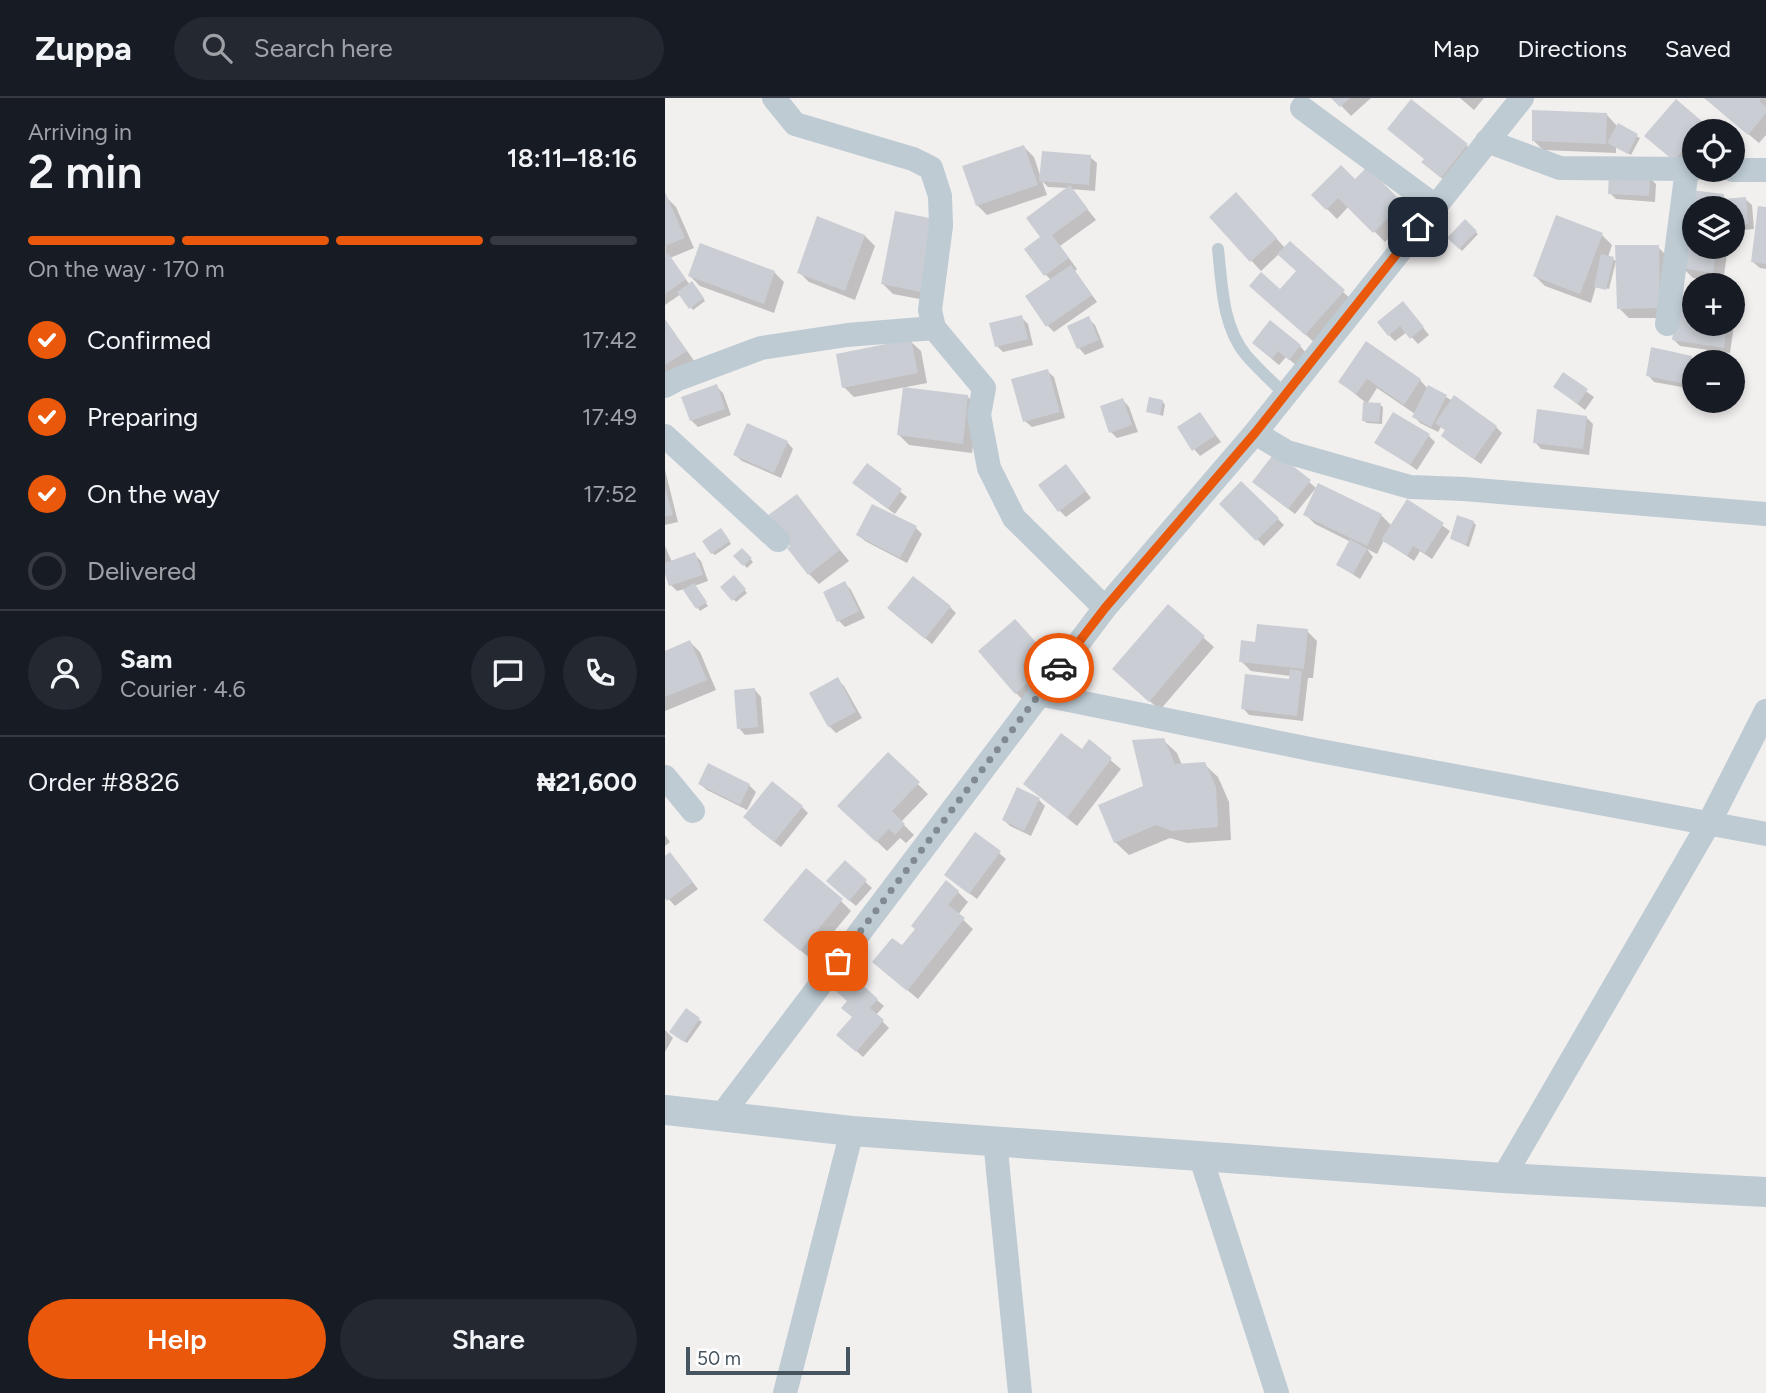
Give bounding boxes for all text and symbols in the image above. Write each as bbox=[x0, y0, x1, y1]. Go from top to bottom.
search box bbox=[174, 17, 664, 80]
text: Zuppa bbox=[35, 29, 132, 68]
icon: search bbox=[198, 29, 236, 67]
text: Search here bbox=[254, 32, 393, 64]
text: Map bbox=[1433, 34, 1479, 63]
text: Directions bbox=[1517, 34, 1627, 63]
text: Saved bbox=[1665, 34, 1731, 63]
text: Arriving in bbox=[28, 118, 132, 146]
map controls bbox=[1682, 119, 1745, 413]
button: locate bbox=[1682, 119, 1745, 182]
text: 18:11–18:16 bbox=[507, 142, 637, 174]
text: 2 min bbox=[28, 144, 143, 200]
button: layers bbox=[1682, 196, 1745, 259]
pin bbox=[1388, 197, 1448, 257]
icon: home bbox=[1399, 208, 1437, 246]
text: On the way · 170 m bbox=[28, 255, 225, 283]
button: + bbox=[1682, 273, 1745, 336]
icon: check bbox=[28, 321, 66, 359]
text: Confirmed bbox=[87, 324, 211, 356]
text: 17:42 bbox=[582, 326, 637, 354]
button: − bbox=[1682, 350, 1745, 413]
icon: check bbox=[28, 398, 66, 436]
text: Preparing bbox=[87, 401, 198, 433]
text: 17:49 bbox=[582, 403, 637, 431]
icon: check bbox=[28, 475, 66, 513]
text: On the way bbox=[87, 478, 220, 510]
text: 17:52 bbox=[583, 480, 637, 508]
text: Delivered bbox=[87, 555, 196, 587]
courier bbox=[1024, 633, 1094, 703]
button: person bbox=[28, 636, 102, 710]
button: chat bbox=[471, 636, 545, 710]
button: phone bbox=[563, 636, 637, 710]
text: Sam bbox=[120, 643, 172, 675]
icon: car bbox=[1040, 649, 1078, 687]
text: Courier · 4.6 bbox=[120, 675, 246, 703]
text: Order #8826 bbox=[28, 766, 179, 798]
text: ₦21,600 bbox=[537, 766, 637, 798]
pin bbox=[808, 931, 868, 991]
icon: bag bbox=[819, 942, 857, 980]
button: Help bbox=[28, 1299, 326, 1379]
button: Share bbox=[340, 1299, 637, 1379]
scale bar bbox=[686, 1344, 851, 1376]
text: 50 m bbox=[697, 1347, 741, 1370]

